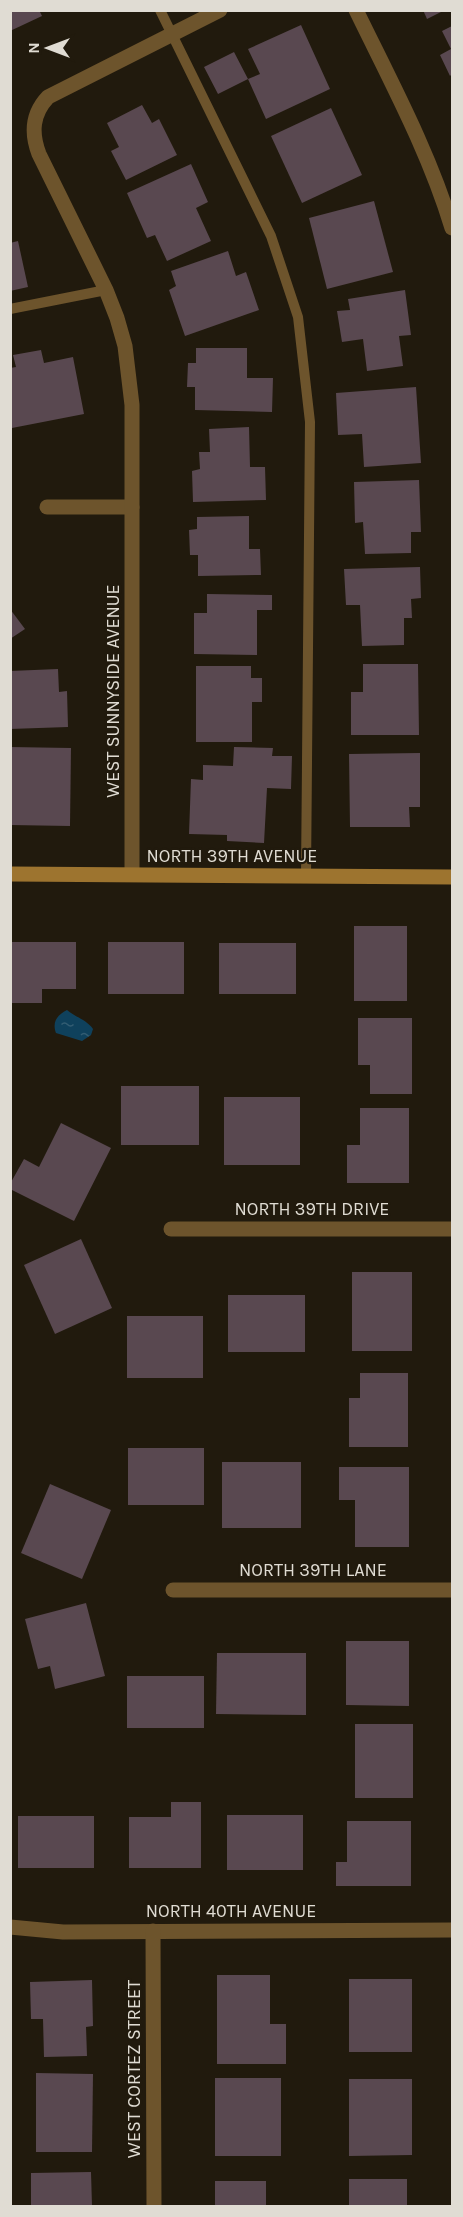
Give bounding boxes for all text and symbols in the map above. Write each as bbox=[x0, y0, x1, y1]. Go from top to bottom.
north arrow bbox=[18, 18, 78, 78]
text: N bbox=[24, 42, 43, 54]
street label: WEST SUNNYSIDE AVENUE bbox=[102, 584, 124, 798]
street label: NORTH 39TH AVENUE bbox=[147, 845, 317, 867]
street label: NORTH 39TH DRIVE bbox=[235, 1198, 389, 1220]
street label: NORTH 39TH LANE bbox=[239, 1559, 387, 1581]
street label: NORTH 40TH AVENUE bbox=[146, 1900, 316, 1922]
street label: WEST CORTEZ STREET bbox=[123, 1980, 145, 2158]

